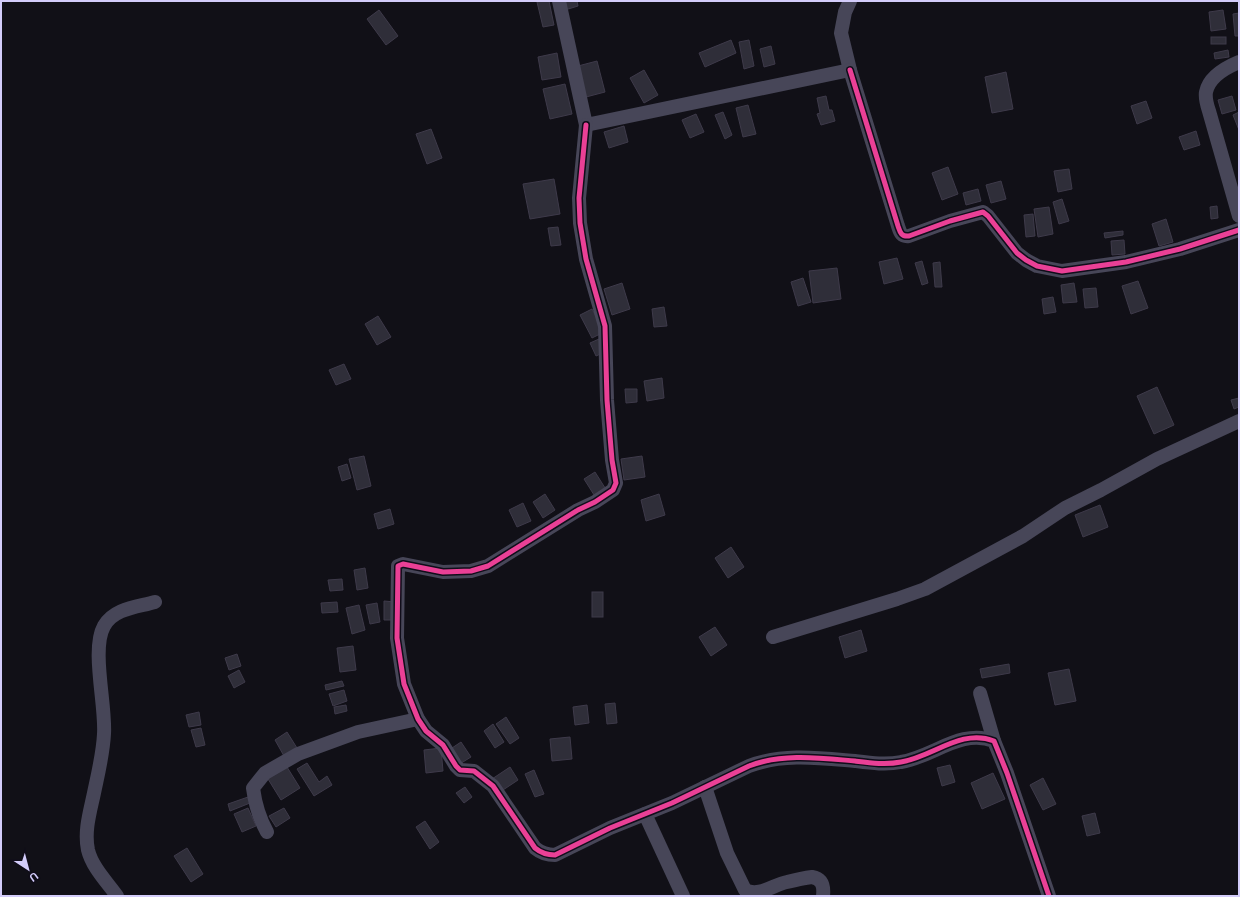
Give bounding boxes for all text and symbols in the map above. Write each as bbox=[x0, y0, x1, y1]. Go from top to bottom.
north arrow bbox=[8, 849, 48, 889]
text: U bbox=[27, 870, 41, 884]

